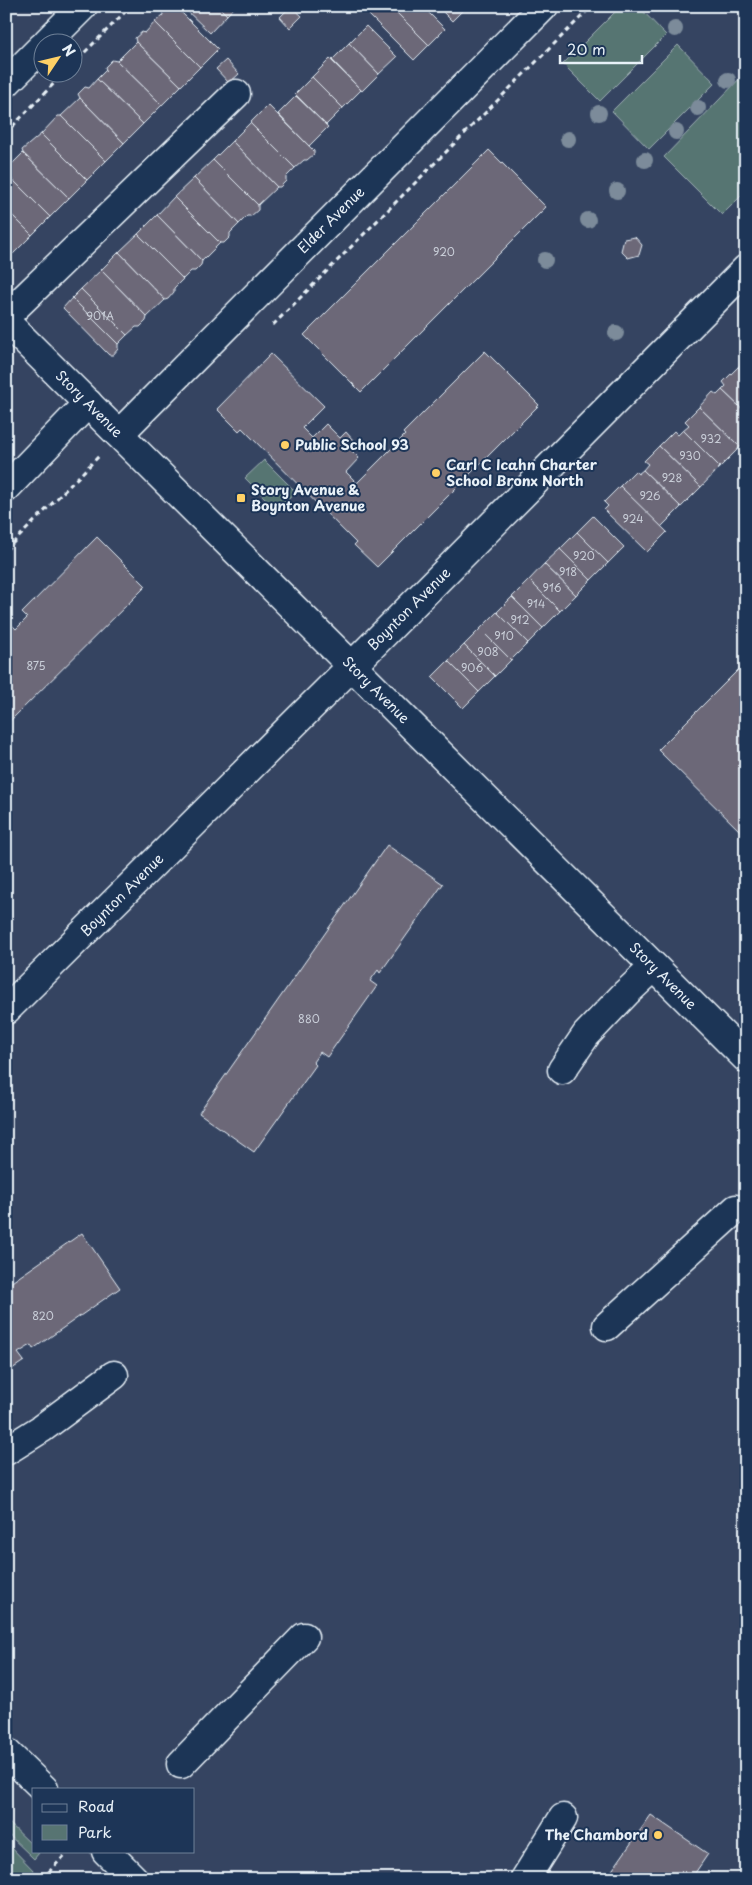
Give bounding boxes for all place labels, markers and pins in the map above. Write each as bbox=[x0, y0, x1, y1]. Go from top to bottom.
place label: Public School 93 bbox=[295, 434, 409, 455]
marker: Public School 93 bbox=[279, 439, 291, 451]
place label: Carl C Icahn Charter School Bronx North bbox=[446, 454, 598, 491]
marker: Carl C Icahn Charter School Bronx North bbox=[430, 467, 442, 479]
place label: Story Avenue & Boynton Avenue bbox=[251, 479, 366, 516]
marker: Story Avenue & Boynton Avenue bbox=[235, 492, 247, 504]
place label: The Chambord bbox=[545, 1824, 648, 1845]
marker: The Chambord bbox=[652, 1829, 664, 1841]

